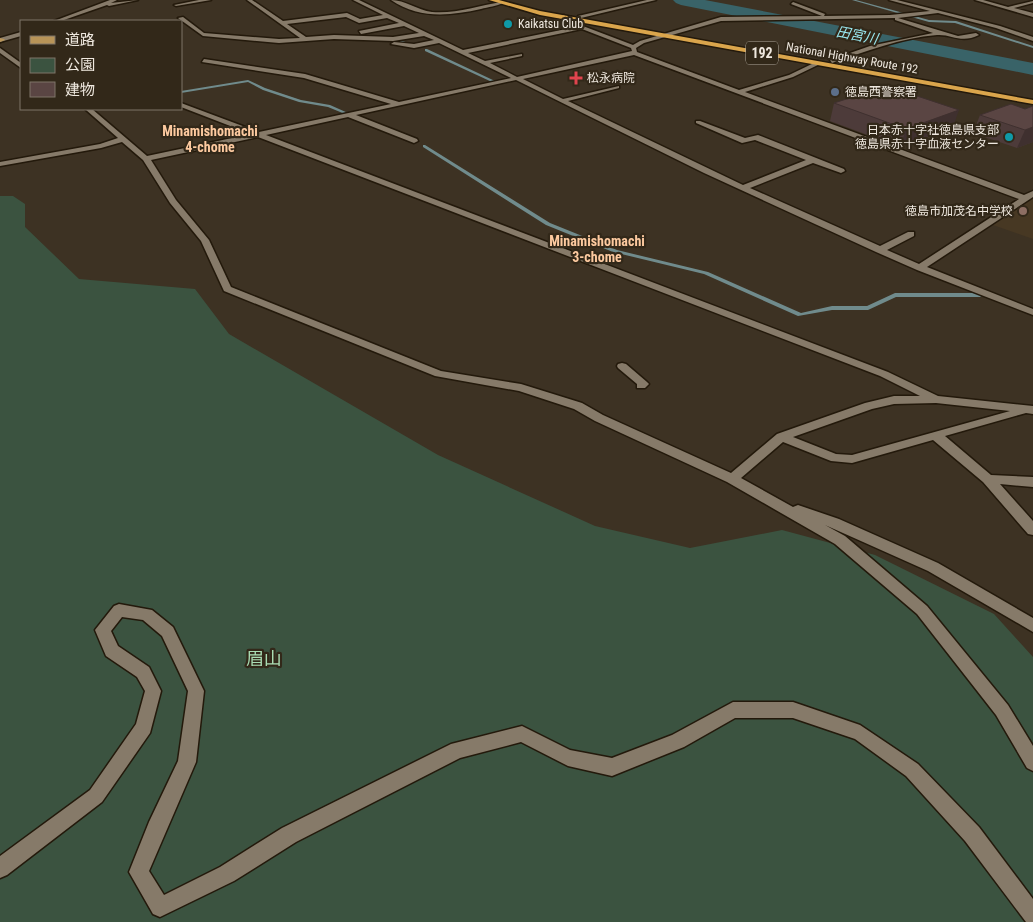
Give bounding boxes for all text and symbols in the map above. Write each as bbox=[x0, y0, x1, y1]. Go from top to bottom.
place label: Kaikatsu Club bbox=[518, 17, 583, 31]
marker: Kaikatsu Club bbox=[502, 18, 514, 30]
legend bbox=[20, 20, 182, 110]
water label: 田宮川 bbox=[835, 23, 881, 47]
text: 道路 bbox=[65, 31, 95, 49]
street label: National Highway Route 192 bbox=[785, 40, 919, 77]
road number: 192 bbox=[746, 42, 778, 64]
text: 公園 bbox=[65, 56, 95, 74]
marker: 松永病院 bbox=[569, 71, 583, 85]
place label: 松永病院 bbox=[587, 71, 635, 85]
text: 建物 bbox=[65, 81, 95, 99]
place label: 徳島西警察署 bbox=[845, 85, 917, 99]
marker: 徳島西警察署 bbox=[829, 86, 841, 98]
district label: Minamishomachi 4-chome bbox=[162, 123, 258, 155]
place label: 日本赤十字社徳島県支部 徳島県赤十字血液センター bbox=[855, 123, 999, 151]
marker: 日本赤十字社徳島県支部 徳島県赤十字血液センター bbox=[1003, 131, 1015, 143]
place label: 徳島市加茂名中学校 bbox=[905, 204, 1013, 218]
marker: 徳島市加茂名中学校 bbox=[1017, 205, 1029, 217]
district label: Minamishomachi 3-chome bbox=[549, 233, 645, 265]
park label: 眉山 bbox=[246, 648, 282, 669]

